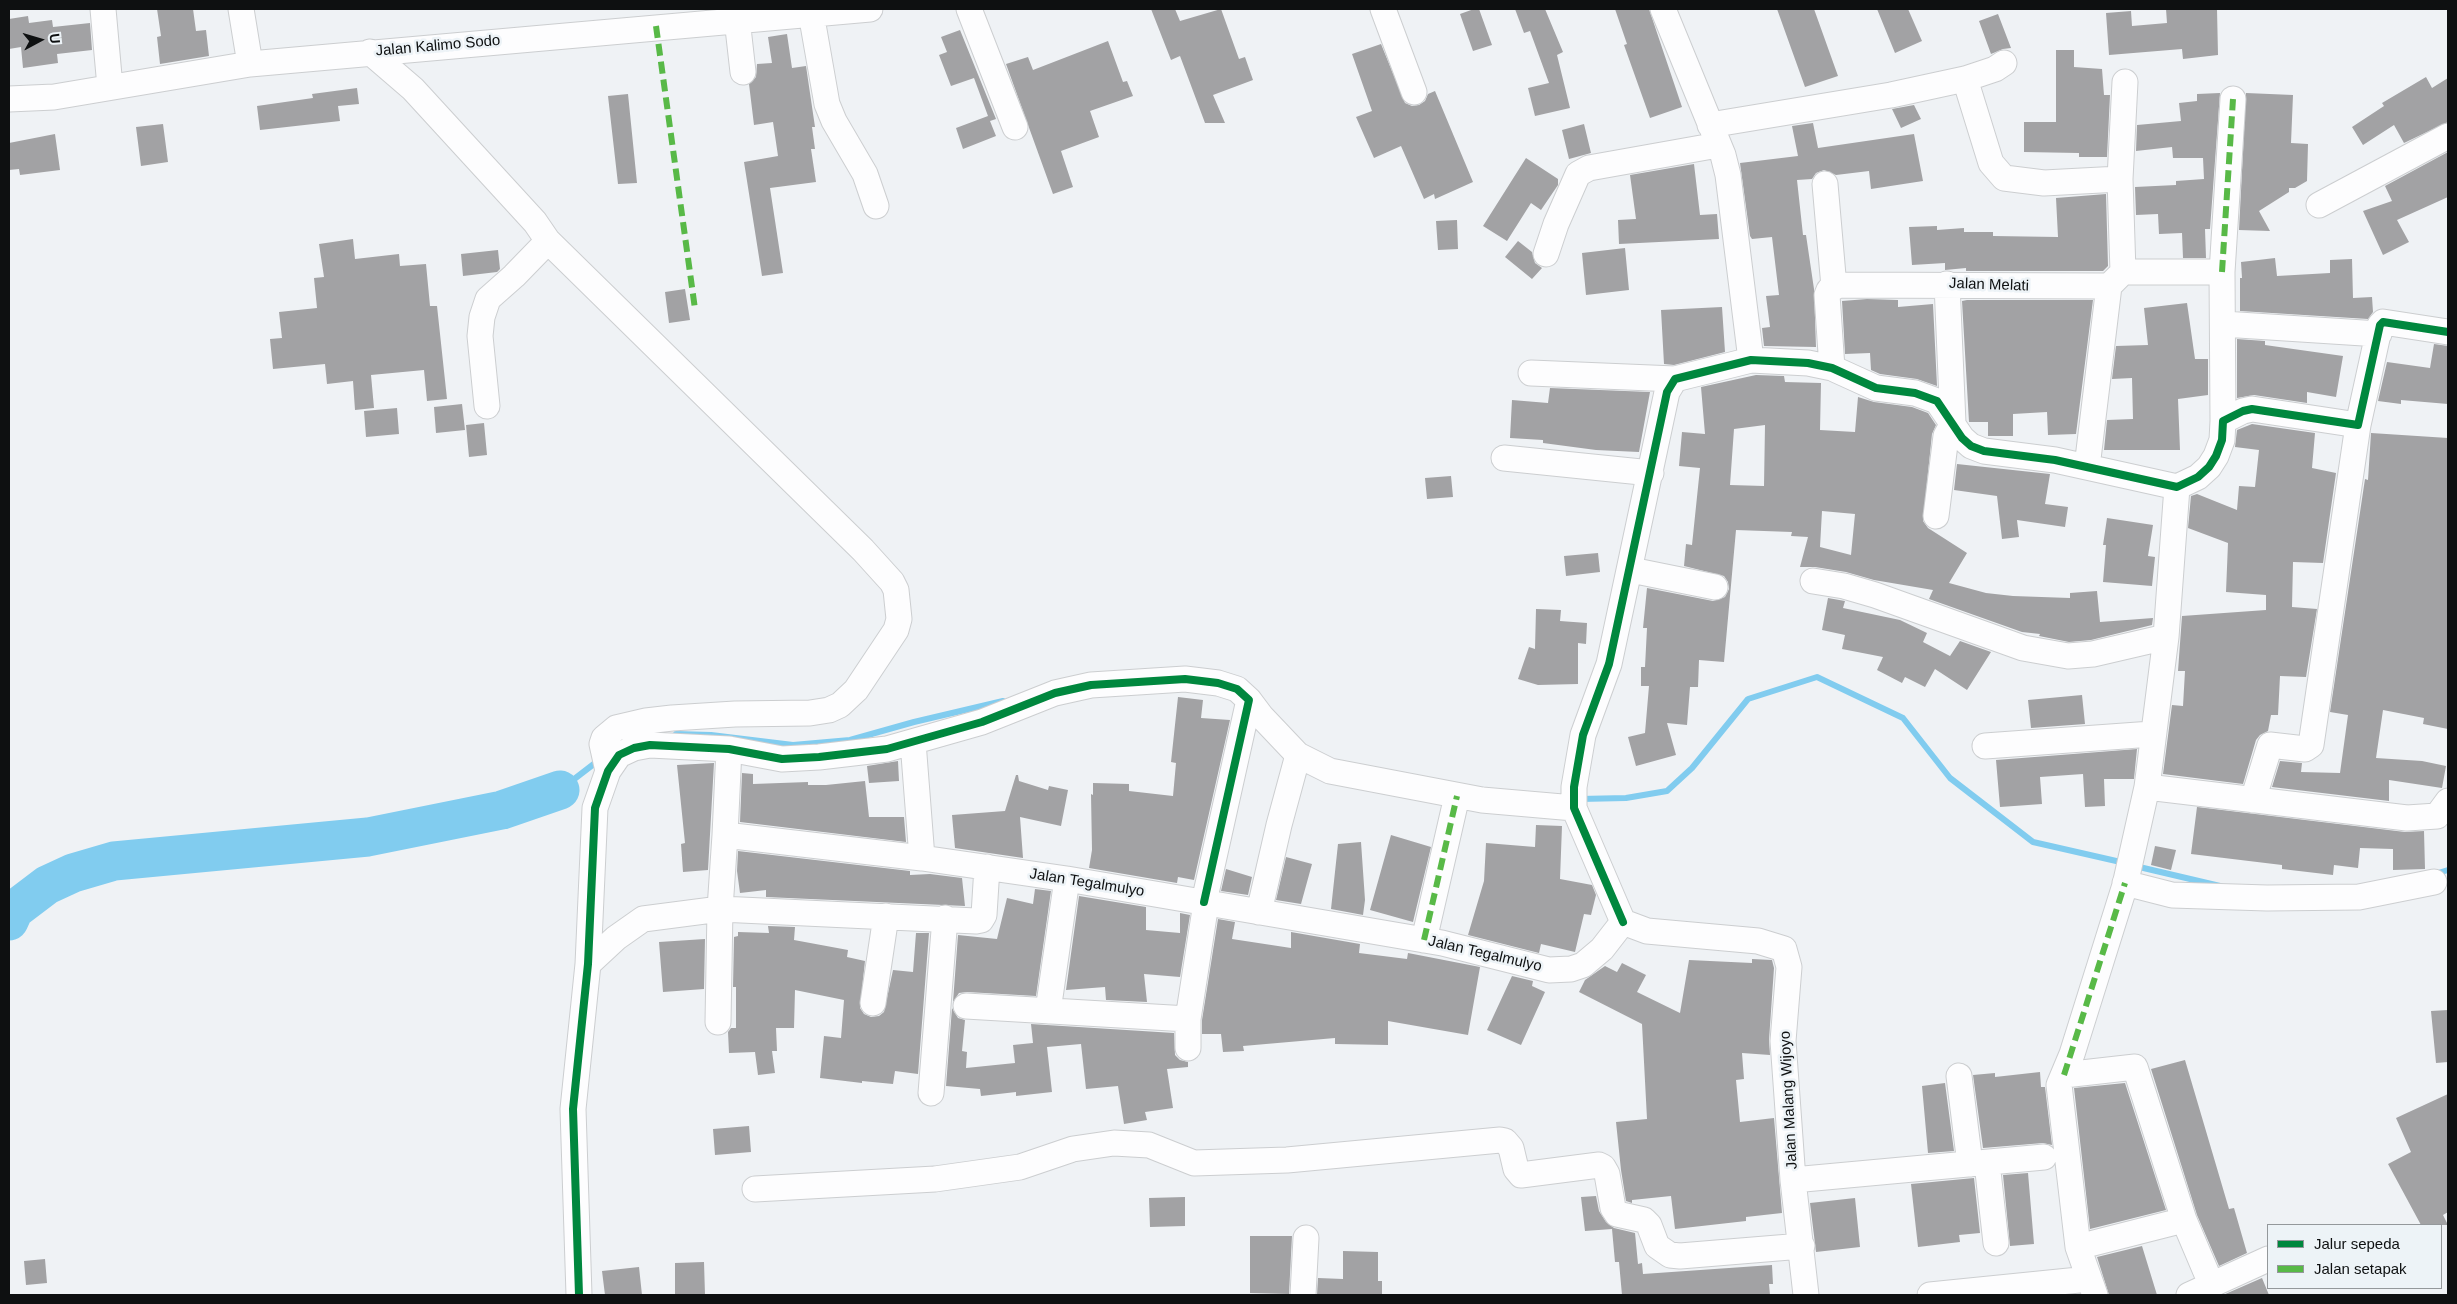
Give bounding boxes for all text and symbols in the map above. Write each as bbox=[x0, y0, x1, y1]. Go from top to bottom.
north arrow bbox=[15, 15, 65, 65]
street label: Jalan Kalimo Sodo bbox=[375, 32, 501, 60]
text: U bbox=[46, 33, 63, 44]
street label: Jalan Melati bbox=[1949, 275, 2029, 295]
street label: Jalan Tegalmulyo bbox=[1028, 865, 1146, 901]
street label: Jalan Tegalmulyo bbox=[1427, 932, 1543, 976]
street label: Jalan Malang Wijoyo bbox=[1776, 1030, 1802, 1170]
legend bbox=[2267, 1224, 2442, 1289]
text: Jalur sepeda bbox=[2314, 1235, 2400, 1252]
text: Jalan setapak bbox=[2314, 1260, 2407, 1277]

